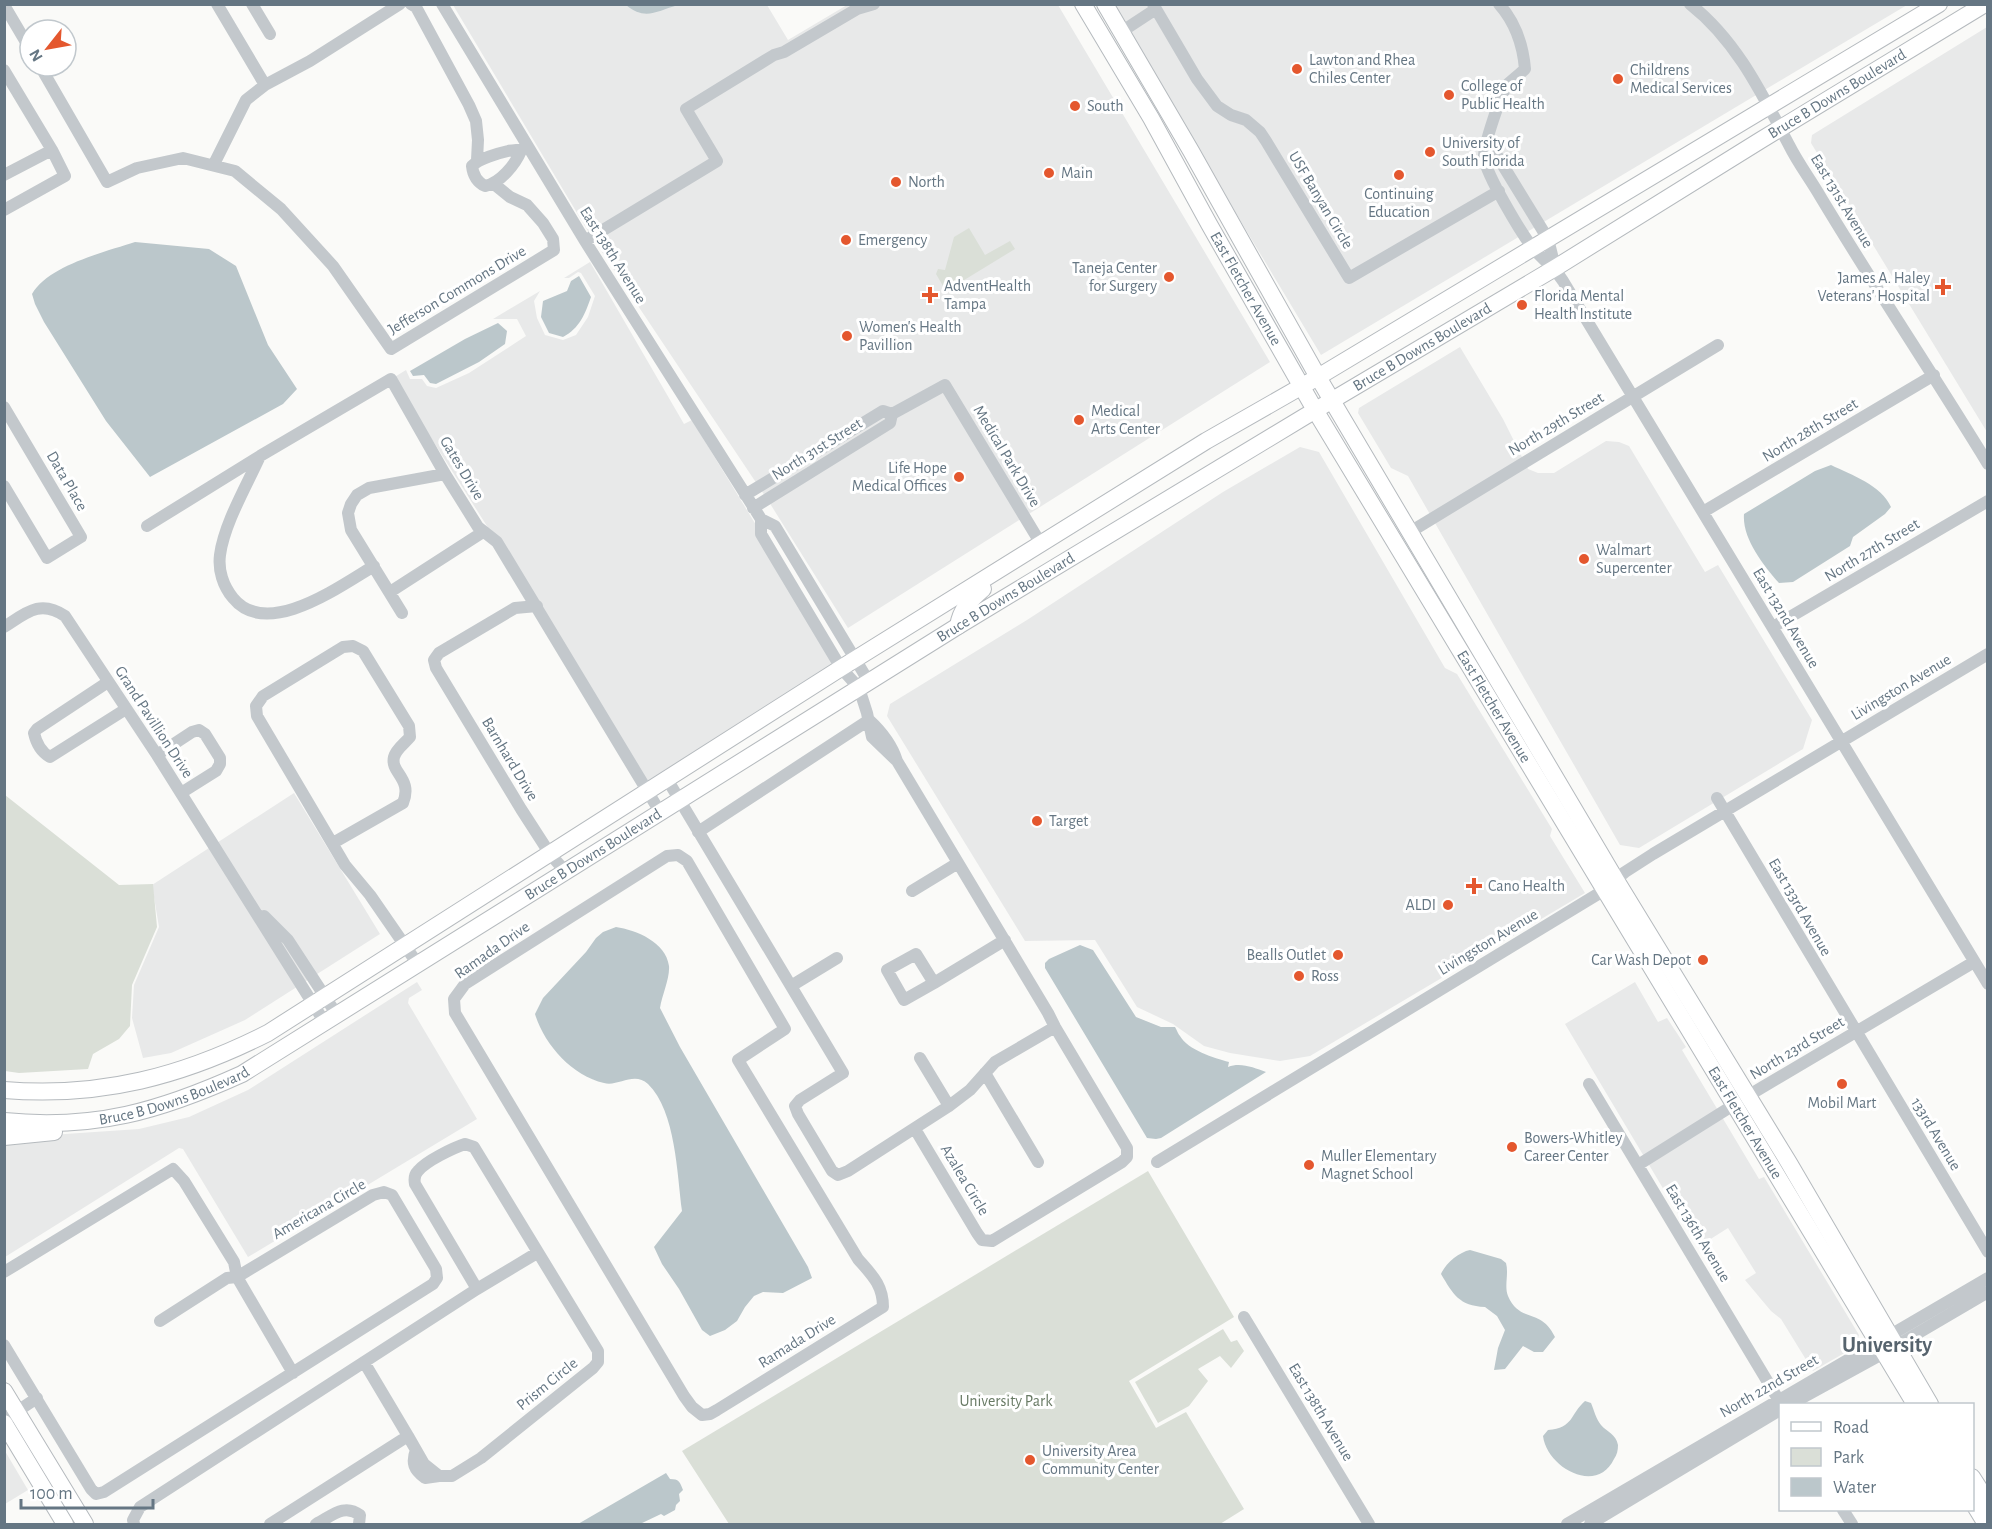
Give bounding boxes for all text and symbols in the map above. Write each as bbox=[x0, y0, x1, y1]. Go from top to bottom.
north arrow bbox=[18, 18, 78, 78]
text: N bbox=[26, 46, 46, 64]
street label: Bruce B Downs Boulevard bbox=[1765, 46, 1909, 142]
place label: Lawton and Rhea Chiles Center bbox=[1309, 52, 1415, 86]
marker: Lawton and Rhea Chiles Center bbox=[1290, 62, 1304, 76]
place label: Childrens Medical Services bbox=[1630, 62, 1732, 96]
marker: Childrens Medical Services bbox=[1611, 72, 1625, 86]
place label: College of Public Health bbox=[1461, 78, 1545, 112]
marker: College of Public Health bbox=[1442, 88, 1456, 102]
place label: South bbox=[1087, 98, 1124, 114]
marker: South bbox=[1068, 99, 1082, 113]
place label: University of South Florida bbox=[1442, 135, 1525, 169]
marker: University of South Florida bbox=[1423, 145, 1437, 159]
street label: USF Banyan Circle bbox=[1285, 149, 1356, 252]
street label: East 131st Avenue bbox=[1808, 151, 1876, 251]
place label: Main bbox=[1061, 165, 1093, 181]
marker: Main bbox=[1042, 166, 1056, 180]
marker: Continuing Education bbox=[1392, 168, 1406, 182]
place label: North bbox=[908, 174, 945, 190]
marker: North bbox=[889, 175, 903, 189]
place label: Continuing Education bbox=[1364, 186, 1434, 220]
street label: East 138th Avenue bbox=[577, 204, 649, 306]
street label: East Fletcher Avenue bbox=[1207, 229, 1285, 348]
place label: Emergency bbox=[858, 232, 927, 249]
marker: Emergency bbox=[839, 233, 853, 247]
street label: Jefferson Commons Drive bbox=[385, 243, 529, 337]
place label: Taneja Center for Surgery bbox=[1072, 260, 1158, 295]
marker: Taneja Center for Surgery bbox=[1162, 270, 1176, 284]
place label: James A. Haley Veterans' Hospital bbox=[1817, 270, 1930, 304]
place label: AdventHealth Tampa bbox=[944, 278, 1031, 312]
marker: James A. Haley Veterans' Hospital bbox=[1934, 278, 1952, 296]
marker: AdventHealth Tampa bbox=[921, 286, 939, 304]
place label: Florida Mental Health Institute bbox=[1534, 288, 1632, 322]
marker: Florida Mental Health Institute bbox=[1515, 298, 1529, 312]
street label: Bruce B Downs Boulevard bbox=[1350, 300, 1494, 394]
place label: Women's Health Pavillion bbox=[859, 319, 962, 353]
marker: Women's Health Pavillion bbox=[840, 329, 854, 343]
street label: North 29th Street bbox=[1506, 389, 1606, 459]
street label: North 28th Street bbox=[1760, 395, 1860, 465]
street label: Medical Park Drive bbox=[970, 402, 1044, 510]
place label: Medical Arts Center bbox=[1091, 403, 1161, 437]
marker: Medical Arts Center bbox=[1072, 413, 1086, 427]
street label: North 31st Street bbox=[769, 415, 865, 483]
street label: Gates Drive bbox=[437, 433, 487, 503]
street label: Data Place bbox=[44, 448, 90, 514]
place label: Life Hope Medical Offices bbox=[852, 460, 947, 494]
marker: Life Hope Medical Offices bbox=[952, 470, 966, 484]
street label: North 27th Street bbox=[1822, 516, 1922, 584]
place label: Walmart Supercenter bbox=[1596, 542, 1672, 576]
street label: Bruce B Downs Boulevard bbox=[934, 550, 1077, 645]
marker: Walmart Supercenter bbox=[1577, 552, 1591, 566]
street label: East 132nd Avenue bbox=[1750, 565, 1822, 671]
street label: East Fletcher Avenue bbox=[1454, 648, 1534, 765]
street label: Livingston Avenue bbox=[1848, 651, 1954, 723]
street label: Grand Pavillion Drive bbox=[112, 663, 196, 781]
street label: Barnhard Drive bbox=[479, 715, 541, 803]
street label: Bruce B Downs Boulevard bbox=[522, 806, 664, 903]
place label: Target bbox=[1049, 813, 1088, 829]
marker: Target bbox=[1030, 814, 1044, 828]
street label: East 133rd Avenue bbox=[1766, 855, 1834, 959]
marker: Cano Health bbox=[1465, 877, 1483, 895]
place label: Cano Health bbox=[1488, 878, 1565, 894]
place label: ALDI bbox=[1405, 897, 1436, 913]
marker: ALDI bbox=[1441, 898, 1455, 912]
street label: Livingston Avenue bbox=[1435, 906, 1541, 978]
street label: Ramada Drive bbox=[452, 918, 532, 982]
place label: Bealls Outlet bbox=[1246, 947, 1326, 963]
marker: Bealls Outlet bbox=[1331, 948, 1345, 962]
place label: Car Wash Depot bbox=[1591, 952, 1691, 968]
marker: Car Wash Depot bbox=[1696, 953, 1710, 967]
place label: Ross bbox=[1311, 968, 1339, 984]
marker: Ross bbox=[1292, 969, 1306, 983]
street label: North 23rd Street bbox=[1747, 1014, 1847, 1082]
street label: Bruce B Downs Boulevard bbox=[98, 1063, 252, 1128]
street label: East Fletcher Avenue bbox=[1705, 1064, 1785, 1182]
marker: Mobil Mart bbox=[1835, 1077, 1849, 1091]
place label: Mobil Mart bbox=[1808, 1095, 1876, 1111]
street label: 133rd Avenue bbox=[1908, 1095, 1964, 1173]
place label: Bowers-Whitley Career Center bbox=[1524, 1130, 1622, 1164]
marker: Bowers-Whitley Career Center bbox=[1505, 1140, 1519, 1154]
street label: Azalea Circle bbox=[938, 1142, 992, 1218]
place label: Muller Elementary Magnet School bbox=[1321, 1148, 1437, 1182]
marker: Muller Elementary Magnet School bbox=[1302, 1158, 1316, 1172]
street label: Americana Circle bbox=[270, 1176, 368, 1242]
street label: East 136th Avenue bbox=[1663, 1181, 1733, 1285]
street label: Ramada Drive bbox=[756, 1311, 838, 1371]
district label: University bbox=[1842, 1334, 1932, 1357]
street label: North 22nd Street bbox=[1717, 1351, 1821, 1421]
street label: Prism Circle bbox=[513, 1355, 581, 1413]
street label: East 138th Avenue bbox=[1286, 1360, 1356, 1464]
park label: University Park bbox=[960, 1393, 1053, 1410]
legend bbox=[1779, 1403, 1974, 1511]
text: Road bbox=[1833, 1419, 1869, 1437]
place label: University Area Community Center bbox=[1042, 1443, 1160, 1478]
text: Park bbox=[1833, 1449, 1865, 1467]
marker: University Area Community Center bbox=[1023, 1453, 1037, 1467]
scale bar bbox=[21, 1472, 153, 1510]
text: Water bbox=[1833, 1479, 1876, 1497]
text: 100 m bbox=[30, 1485, 73, 1503]

